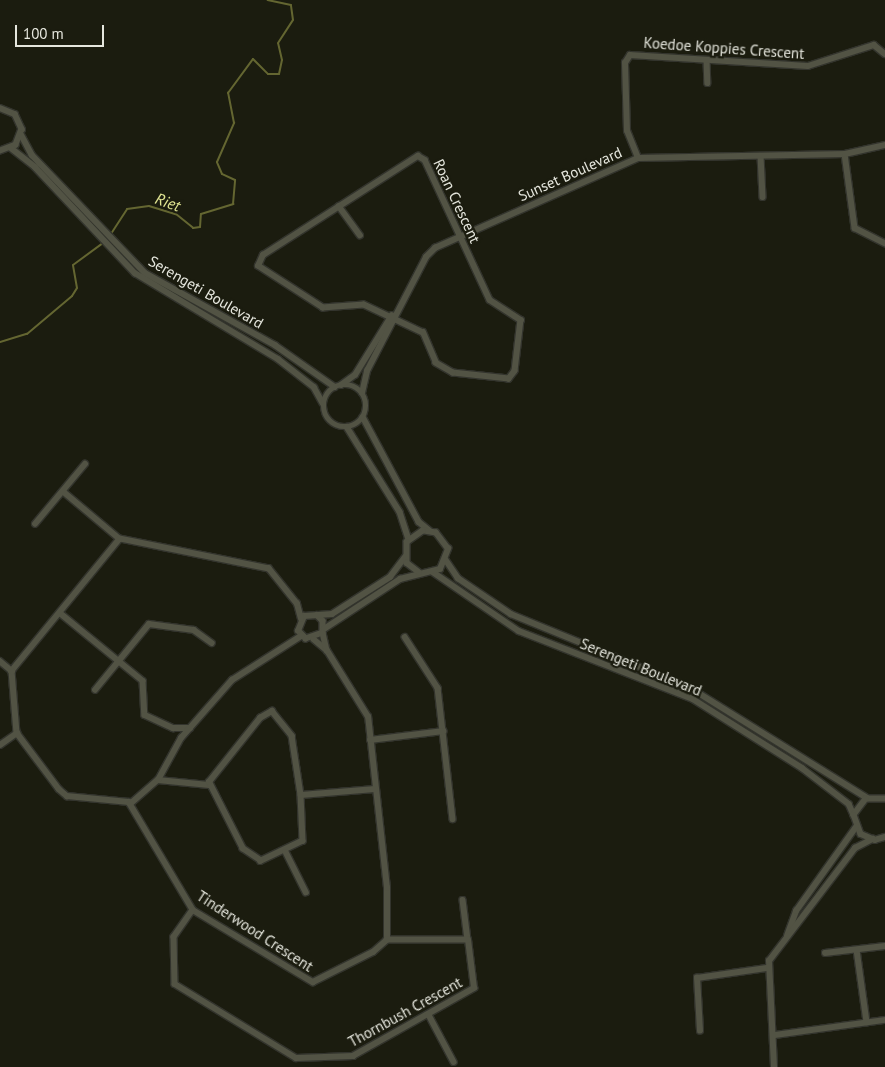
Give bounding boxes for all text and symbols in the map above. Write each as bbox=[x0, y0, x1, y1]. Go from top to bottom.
scale bar bbox=[18, 15, 106, 47]
text: 100 m bbox=[23, 24, 64, 43]
street label: Koedoe Koppies Crescent bbox=[643, 33, 805, 63]
street label: Sunset Boulevard bbox=[515, 143, 625, 205]
street label: Roan Crescent bbox=[430, 156, 484, 246]
water label: Riet bbox=[153, 189, 183, 215]
street label: Serengeti Boulevard bbox=[145, 252, 267, 332]
street label: Serengeti Boulevard bbox=[578, 634, 704, 700]
street label: Tinderwood Crescent bbox=[193, 887, 317, 975]
street label: Thornbush Crescent bbox=[345, 973, 465, 1051]

